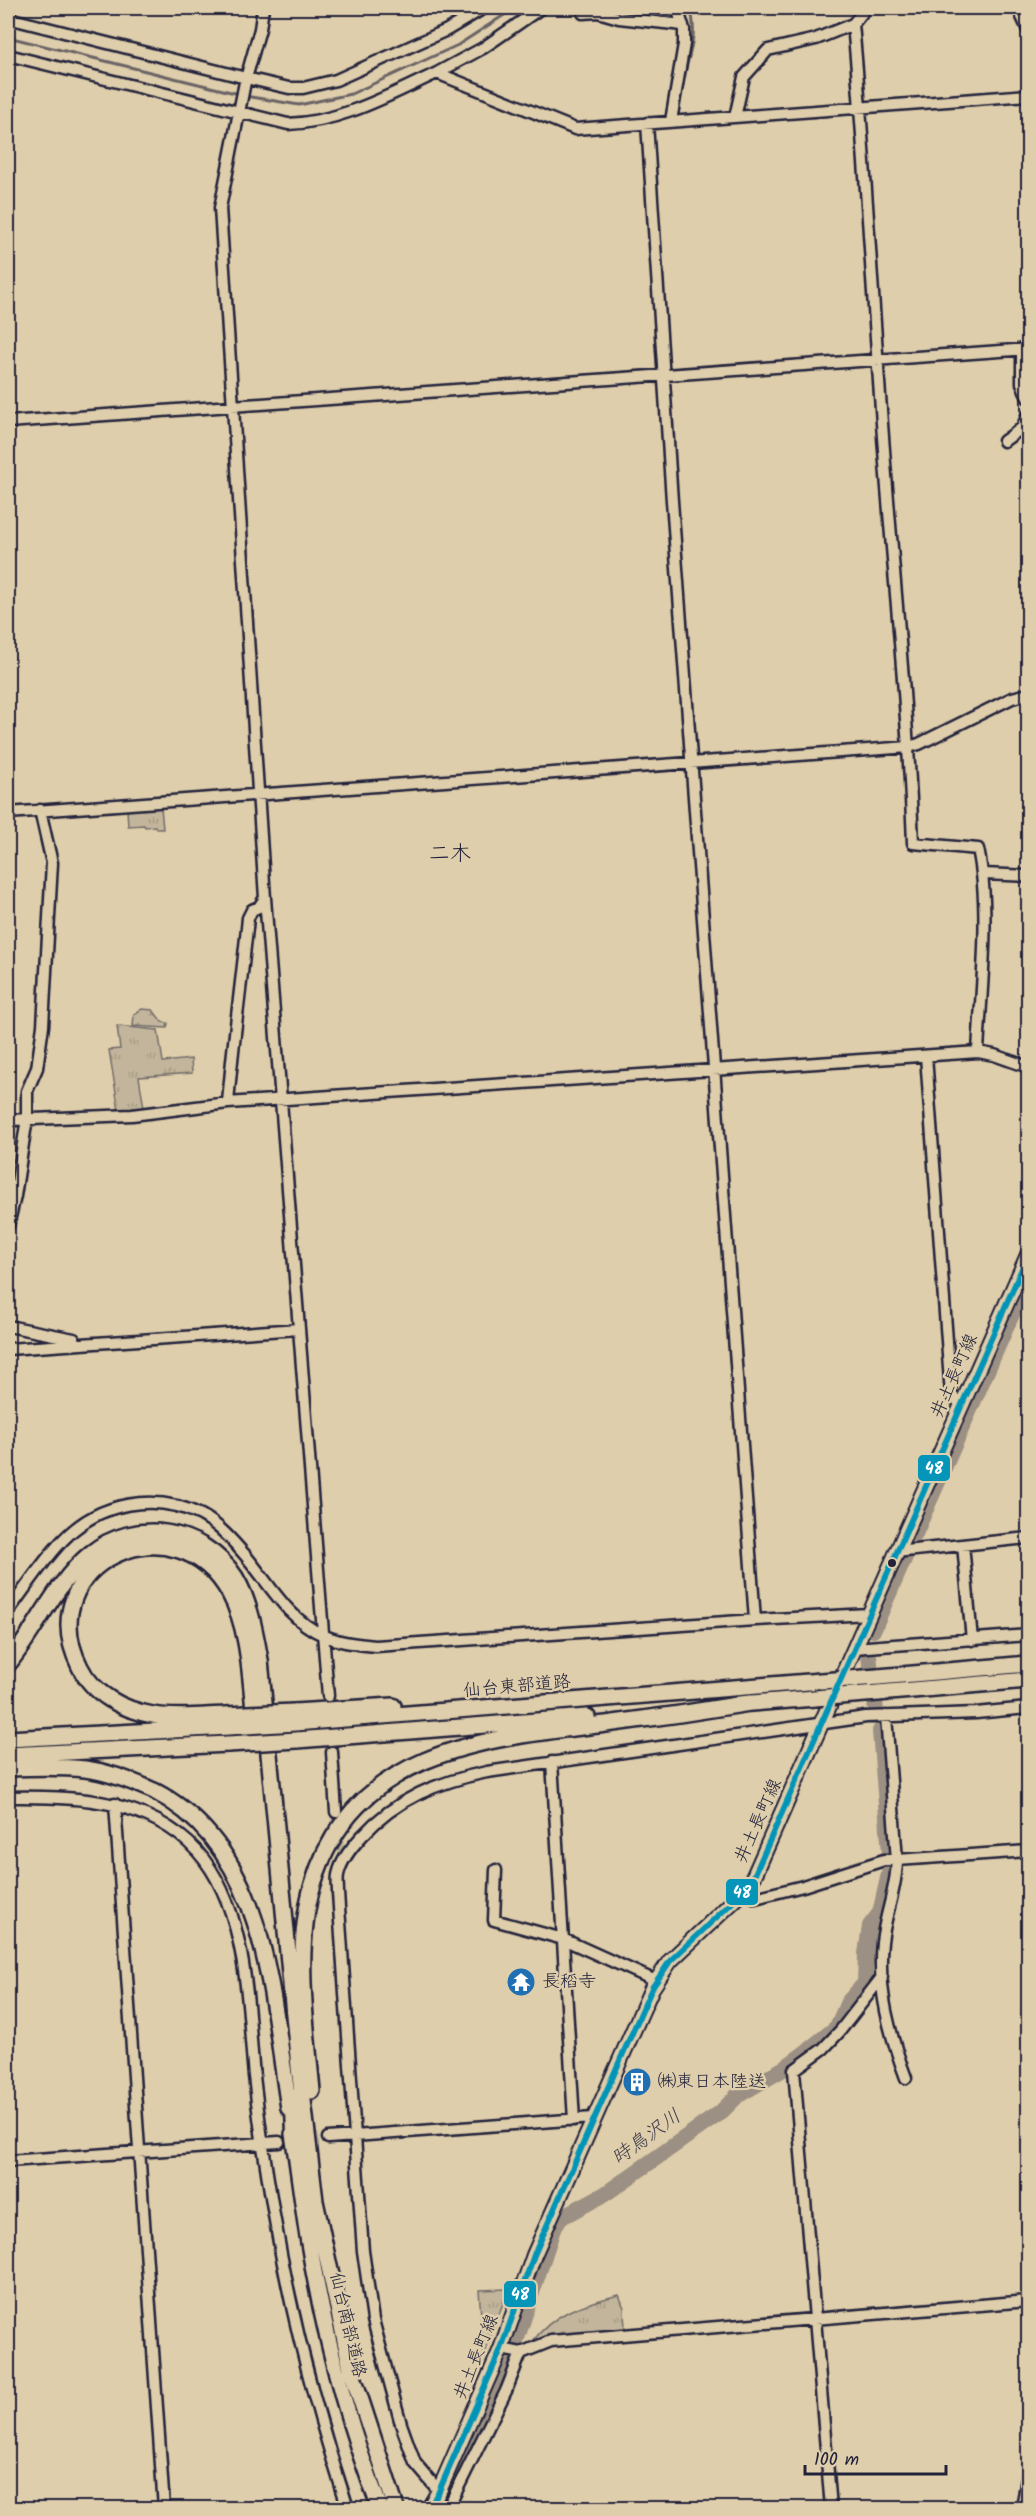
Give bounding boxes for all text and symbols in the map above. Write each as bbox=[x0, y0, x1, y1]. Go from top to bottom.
district label: 二木 bbox=[429, 838, 471, 871]
street label: 井土長町線 bbox=[923, 1329, 987, 1423]
line badge: 48 bbox=[917, 1454, 951, 1482]
text: 48 bbox=[925, 1457, 944, 1482]
unlabelled marker bbox=[886, 1557, 898, 1569]
street label: 仙台東部道路 bbox=[462, 1668, 572, 1706]
street label: 井土長町線 bbox=[727, 1774, 791, 1868]
line badge: 48 bbox=[725, 1878, 759, 1906]
text: 48 bbox=[733, 1881, 752, 1906]
temple icon: 長稻寺 bbox=[505, 1966, 537, 1998]
place label: 長稻寺 bbox=[542, 1968, 596, 1997]
building icon: ㈱東日本陸送 bbox=[621, 2066, 653, 2098]
place label: ㈱東日本陸送 bbox=[658, 2068, 766, 2097]
water label: 時鳥沢川 bbox=[605, 2102, 689, 2174]
street label: 仙台南部道路 bbox=[321, 2269, 373, 2381]
line badge: 48 bbox=[503, 2280, 537, 2308]
text: 48 bbox=[511, 2283, 530, 2308]
street label: 井土長町線 bbox=[447, 2310, 507, 2404]
scale bar bbox=[805, 2438, 946, 2476]
text: 100 m bbox=[814, 2446, 859, 2475]

